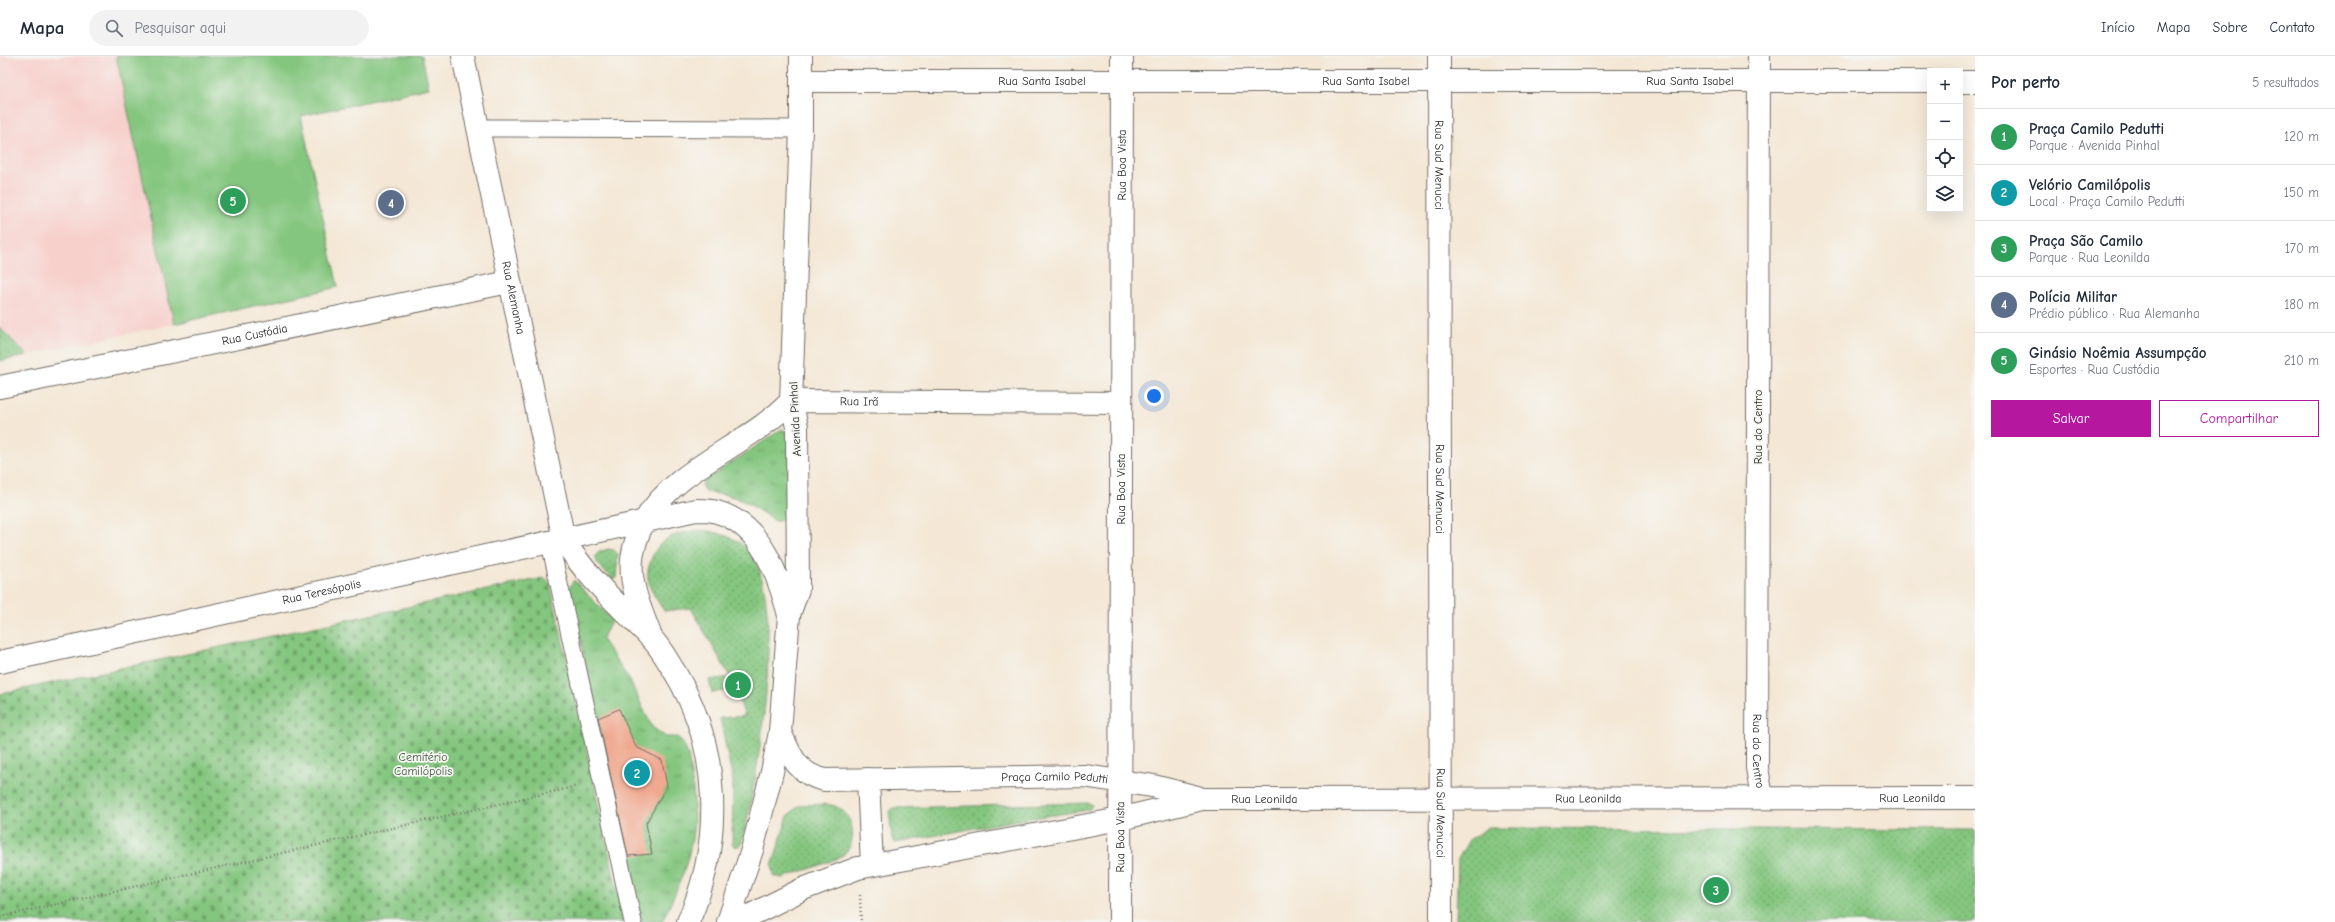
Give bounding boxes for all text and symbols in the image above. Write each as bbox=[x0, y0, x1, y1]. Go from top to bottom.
search box bbox=[89, 10, 369, 46]
text: Mapa bbox=[20, 17, 65, 39]
icon: search bbox=[103, 17, 125, 39]
text: Pesquisar aqui bbox=[135, 19, 226, 37]
text: Início bbox=[2101, 19, 2135, 36]
text: Mapa bbox=[2157, 19, 2190, 36]
text: Sobre bbox=[2212, 19, 2247, 36]
text: Contato bbox=[2269, 19, 2315, 36]
map controls bbox=[1927, 68, 1963, 212]
button: + bbox=[1927, 68, 1963, 104]
text: Por perto bbox=[1991, 73, 2060, 92]
street label: Rua Santa Isabel bbox=[998, 74, 1086, 88]
street label: Rua Santa Isabel bbox=[1322, 74, 1410, 88]
street label: Rua Santa Isabel bbox=[1646, 74, 1734, 88]
text: 5 resultados bbox=[2252, 75, 2319, 90]
button: − bbox=[1927, 104, 1963, 140]
street label: Rua Sud Menucci bbox=[1432, 120, 1446, 210]
text: Praça Camilo Pedutti bbox=[2029, 120, 2164, 138]
street label: Rua Boa Vista bbox=[1115, 129, 1129, 201]
text: 1 bbox=[2001, 129, 2007, 144]
text: 120 m bbox=[2284, 129, 2319, 144]
text: Parque · Avenida Pinhal bbox=[2029, 138, 2159, 153]
button: locate bbox=[1927, 140, 1963, 176]
button: layers bbox=[1927, 176, 1963, 212]
text: Velório Camilópolis bbox=[2029, 176, 2150, 194]
text: 2 bbox=[2001, 185, 2007, 200]
text: 150 m bbox=[2284, 185, 2319, 200]
pin: 5 bbox=[220, 186, 246, 216]
pin: 4 bbox=[378, 188, 404, 218]
text: Local · Praça Camilo Pedutti bbox=[2029, 194, 2185, 209]
text: Praça São Camilo bbox=[2029, 232, 2143, 250]
text: 3 bbox=[2001, 241, 2007, 256]
text: 170 m bbox=[2285, 241, 2319, 256]
text: Parque · Rua Leonilda bbox=[2029, 250, 2150, 265]
street label: Rua Alemanha bbox=[499, 260, 528, 336]
text: Polícia Militar bbox=[2029, 288, 2117, 306]
text: 4 bbox=[2001, 297, 2007, 312]
text: 180 m bbox=[2284, 297, 2319, 312]
text: Prédio público · Rua Alemanha bbox=[2029, 306, 2200, 321]
street label: Rua Custódia bbox=[221, 321, 289, 348]
text: Ginásio Noêmia Assumpção bbox=[2029, 344, 2207, 362]
text: 5 bbox=[2001, 353, 2007, 368]
text: 210 m bbox=[2284, 353, 2319, 368]
text: Esportes · Rua Custódia bbox=[2029, 362, 2160, 377]
street label: Avenida Pinhal bbox=[786, 381, 804, 457]
your location bbox=[1144, 386, 1164, 406]
street label: Rua do Centro bbox=[1751, 390, 1765, 464]
street label: Rua Irã bbox=[840, 394, 879, 409]
button: Salvar bbox=[1991, 400, 2151, 437]
button: Compartilhar bbox=[2159, 400, 2319, 437]
street label: Rua Sud Menucci bbox=[1433, 444, 1447, 534]
street label: Rua Boa Vista bbox=[1114, 453, 1128, 525]
street label: Rua Teresópolis bbox=[281, 576, 362, 607]
pin: 1 bbox=[725, 670, 751, 700]
street label: Rua do Centro bbox=[1750, 714, 1767, 789]
park label: Cemitério Camilópolis bbox=[394, 750, 452, 778]
pin: 2 bbox=[624, 758, 650, 788]
street label: Rua Sud Menucci bbox=[1434, 768, 1448, 858]
street label: Praça Camilo Pedutti bbox=[1001, 769, 1109, 786]
street label: Rua Leonilda bbox=[1555, 791, 1622, 806]
street label: Rua Leonilda bbox=[1879, 791, 1946, 805]
street label: Rua Leonilda bbox=[1231, 792, 1298, 806]
street label: Rua Boa Vista bbox=[1113, 801, 1127, 873]
pin: 3 bbox=[1703, 875, 1729, 905]

